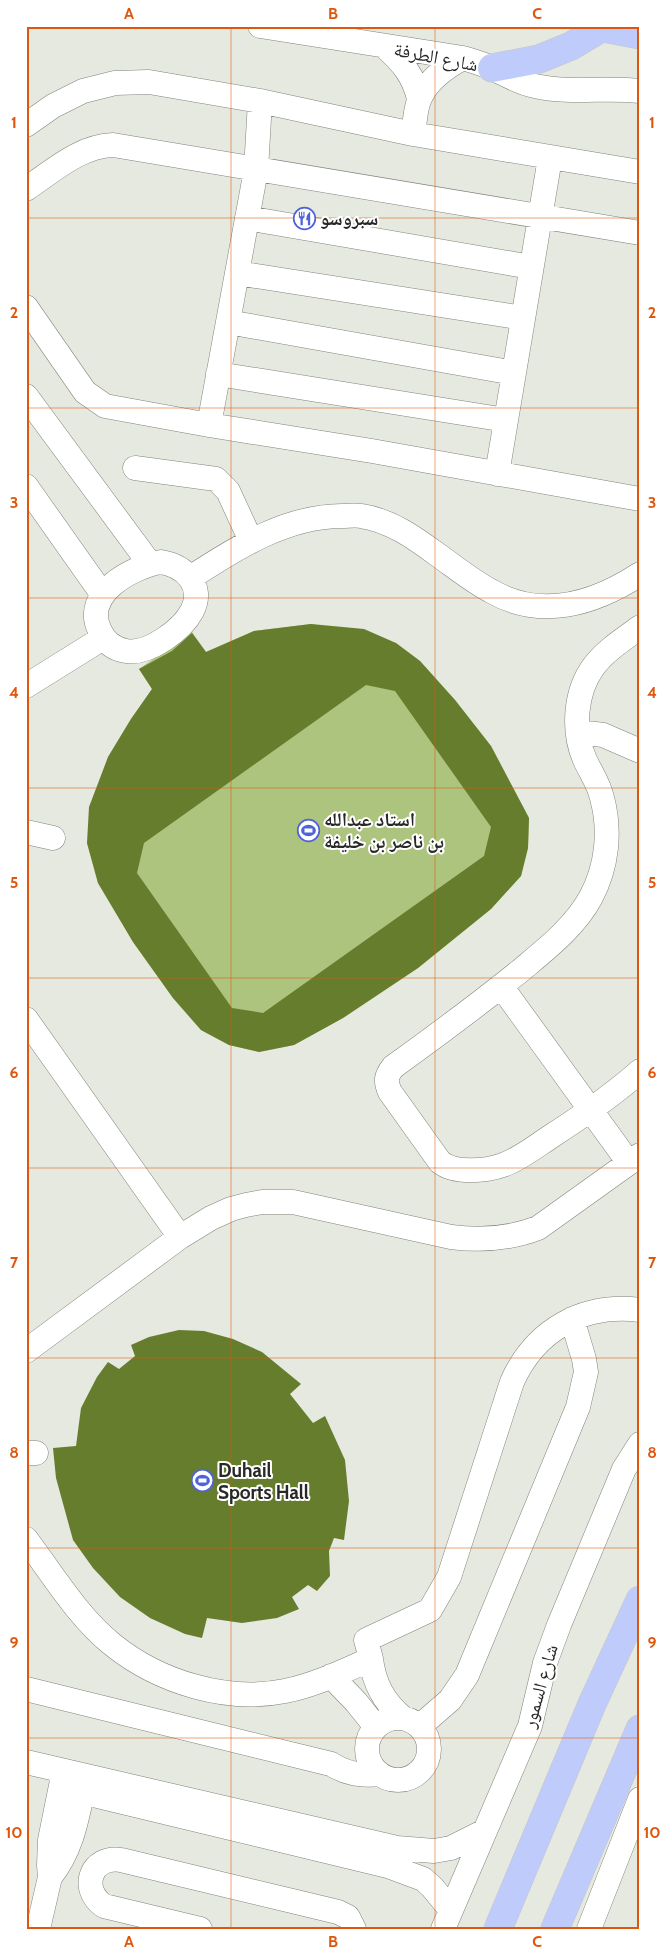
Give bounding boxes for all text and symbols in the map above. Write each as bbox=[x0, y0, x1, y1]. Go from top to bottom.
text: A bbox=[124, 4, 134, 23]
text: B bbox=[328, 4, 338, 23]
text: C bbox=[532, 4, 542, 23]
street label: شارع الطرفة bbox=[392, 38, 480, 76]
text: 1 bbox=[11, 113, 17, 132]
text: 1 bbox=[649, 113, 655, 132]
restaurant icon: سبروسو bbox=[292, 206, 316, 230]
place label: سبروسو bbox=[320, 207, 378, 230]
text: 2 bbox=[10, 303, 18, 322]
text: 2 bbox=[648, 303, 656, 322]
text: 3 bbox=[10, 493, 18, 512]
text: 3 bbox=[648, 493, 656, 512]
text: 4 bbox=[9, 683, 19, 702]
text: 4 bbox=[647, 683, 657, 702]
place label: استاد عبدالله بن ناصر بن خليفة bbox=[324, 808, 444, 853]
sports icon: استاد عبدالله بن ناصر بن خليفة bbox=[296, 818, 320, 842]
text: 5 bbox=[10, 873, 18, 892]
text: 5 bbox=[648, 873, 656, 892]
text: 6 bbox=[10, 1063, 19, 1082]
text: 6 bbox=[648, 1063, 657, 1082]
text: 7 bbox=[10, 1253, 19, 1272]
text: 7 bbox=[648, 1253, 657, 1272]
text: 8 bbox=[9, 1443, 19, 1462]
text: 8 bbox=[647, 1443, 657, 1462]
place label: Duhail Sports Hall bbox=[218, 1459, 309, 1504]
sports icon: Duhail Sports Hall bbox=[190, 1469, 214, 1493]
text: 9 bbox=[10, 1633, 19, 1652]
text: 9 bbox=[648, 1633, 657, 1652]
street label: شارع السمور bbox=[517, 1642, 563, 1731]
text: 10 bbox=[5, 1823, 23, 1842]
text: 10 bbox=[643, 1823, 661, 1842]
text: A bbox=[124, 1932, 134, 1951]
text: B bbox=[328, 1932, 338, 1951]
text: C bbox=[532, 1932, 542, 1951]

